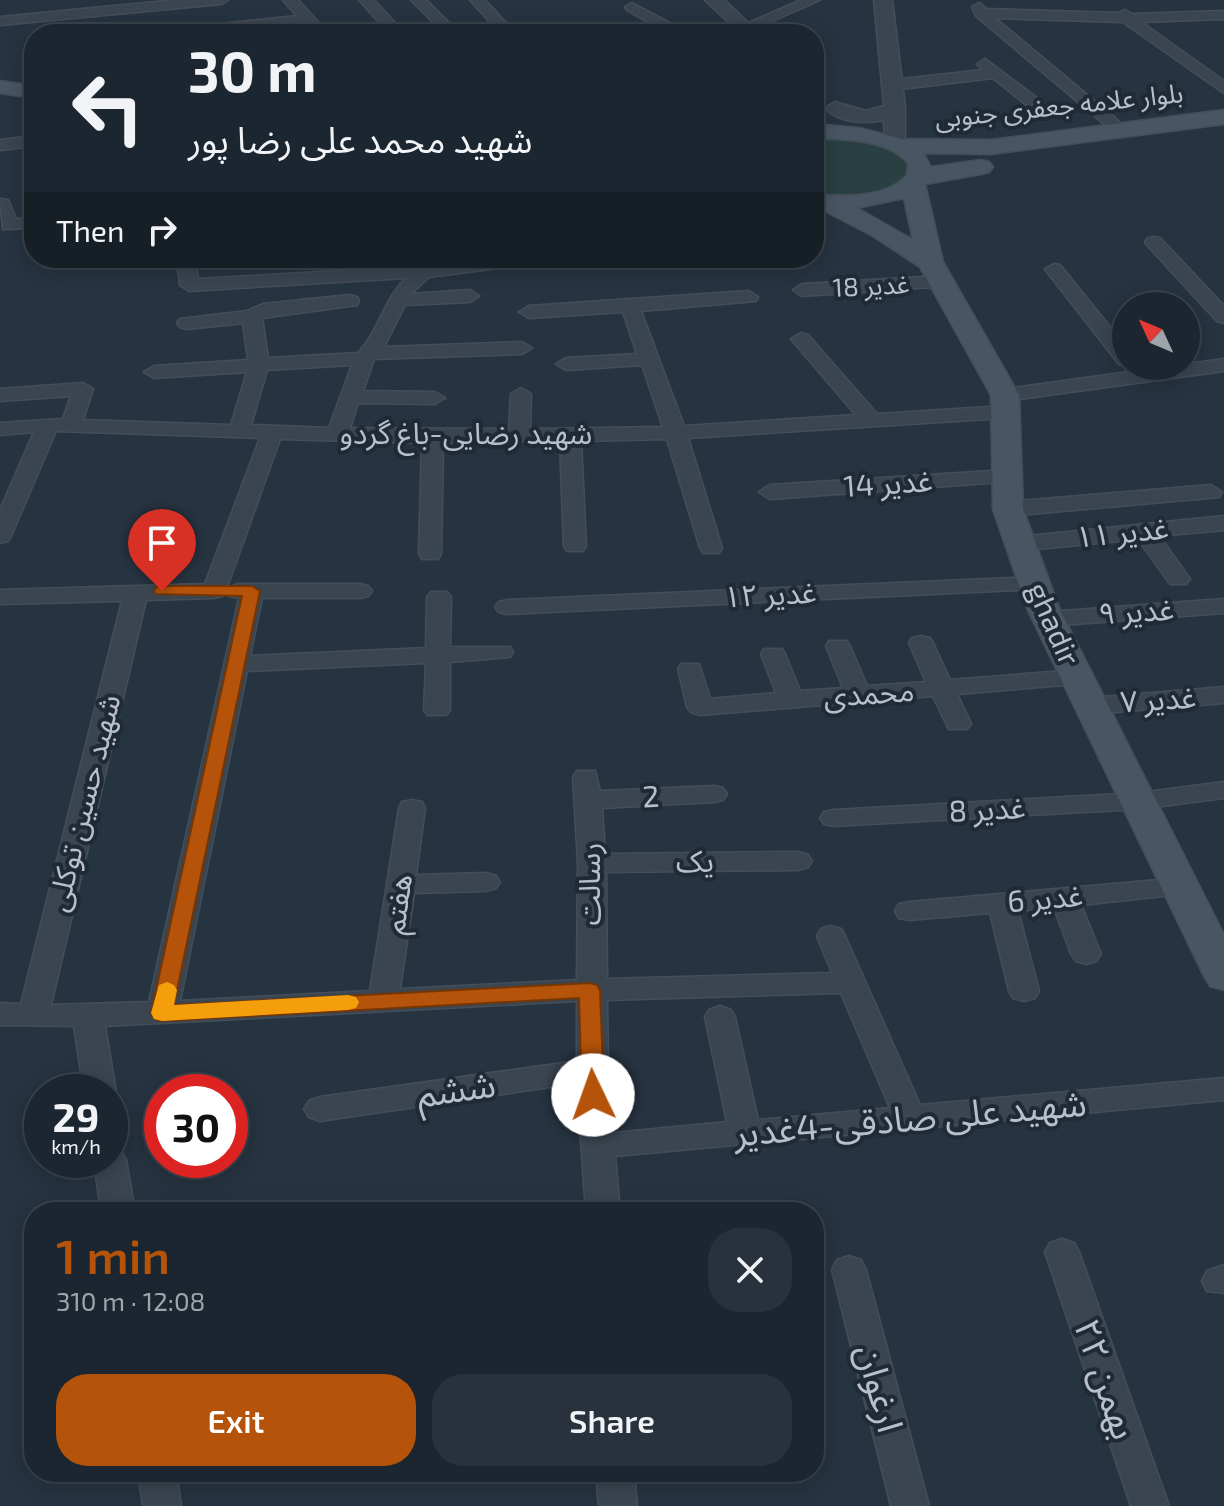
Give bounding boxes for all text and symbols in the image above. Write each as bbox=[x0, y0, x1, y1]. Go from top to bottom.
text: 30 m bbox=[188, 36, 317, 103]
icon: left bbox=[56, 56, 160, 160]
street label: بلوار علامه جعفری جنوبی bbox=[933, 76, 1185, 134]
text: شهید محمد علی رضا پور bbox=[188, 117, 532, 160]
icon: right bbox=[140, 208, 184, 252]
text: Then bbox=[56, 212, 124, 248]
street label: غدیر 18 bbox=[832, 267, 910, 303]
north arrow bbox=[1112, 292, 1200, 380]
map controls bbox=[1112, 292, 1200, 380]
street label: شهید رضایی-باغ گردو bbox=[340, 414, 592, 456]
street label: غدیر 14 bbox=[842, 461, 934, 504]
street label: غدیر ۱۱ bbox=[1074, 508, 1170, 555]
pin bbox=[128, 509, 196, 591]
icon: arrive bbox=[140, 521, 184, 565]
street label: غدیر ۱۲ bbox=[723, 573, 817, 614]
street label: ghadir bbox=[1021, 576, 1089, 670]
street label: غدیر ۹ bbox=[1097, 589, 1175, 632]
street label: محمدی bbox=[822, 671, 916, 714]
street label: غدیر ۷ bbox=[1119, 677, 1197, 720]
street label: شهید حسین توکلی bbox=[38, 690, 127, 915]
street label: 2 bbox=[642, 777, 660, 813]
street label: غدیر 8 bbox=[948, 788, 1026, 829]
street label: یک bbox=[676, 842, 714, 878]
street label: رسالت bbox=[570, 843, 607, 925]
street label: هفتم bbox=[374, 871, 425, 937]
street label: غدیر 6 bbox=[1006, 876, 1084, 919]
position arrow bbox=[551, 1053, 635, 1137]
street label: ششم bbox=[414, 1061, 499, 1122]
speed limit sign: 30 bbox=[144, 1074, 248, 1178]
street label: شهید علی صادقی-4غدیر bbox=[731, 1080, 1088, 1155]
text: 29 bbox=[53, 1092, 99, 1140]
text: km/h bbox=[51, 1134, 101, 1158]
text: 1 min bbox=[56, 1226, 170, 1284]
button: close bbox=[708, 1228, 792, 1312]
text: 310 m · 12:08 bbox=[56, 1285, 205, 1316]
street label: ۲۲ بهمن bbox=[1066, 1313, 1148, 1445]
street label: ارغوان bbox=[847, 1339, 914, 1437]
button: Exit bbox=[56, 1374, 416, 1466]
button: Share bbox=[432, 1374, 792, 1466]

